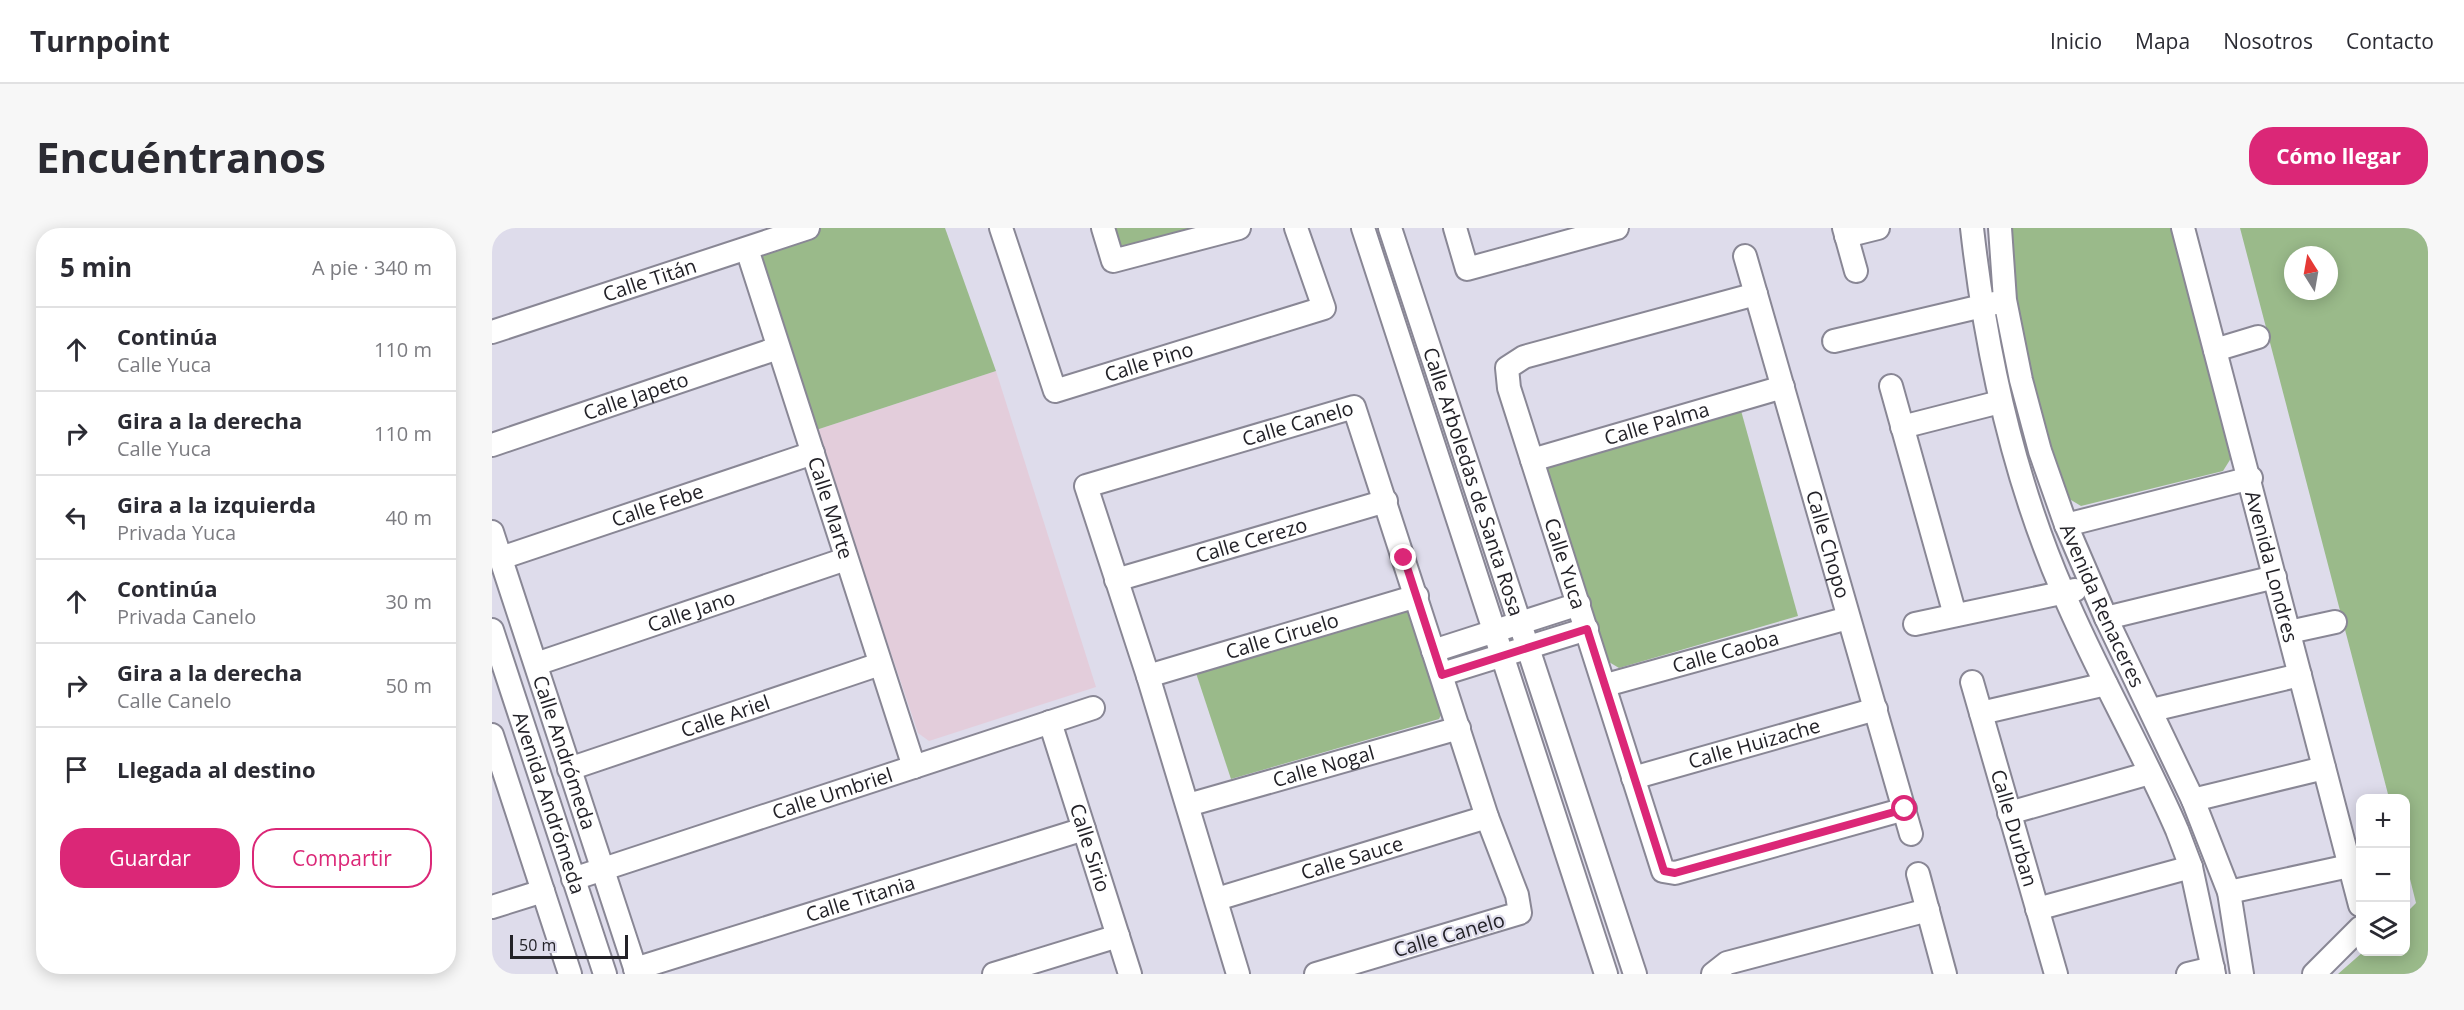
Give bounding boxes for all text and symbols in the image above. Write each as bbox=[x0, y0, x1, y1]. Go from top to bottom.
text: Turnpoint bbox=[30, 22, 170, 60]
text: Inicio bbox=[2050, 27, 2102, 55]
text: Mapa bbox=[2135, 27, 2190, 55]
text: Nosotros bbox=[2223, 27, 2313, 55]
text: Contacto bbox=[2346, 27, 2434, 55]
button: Cómo llegar bbox=[2249, 127, 2428, 185]
text: Encuéntranos bbox=[36, 128, 326, 185]
north arrow bbox=[2284, 246, 2338, 300]
text: 5 min bbox=[60, 249, 132, 285]
street label: Calle Titán bbox=[599, 252, 700, 308]
text: A pie · 340 m bbox=[312, 254, 432, 281]
text: Continúa bbox=[117, 321, 218, 351]
icon: ahead bbox=[60, 333, 93, 366]
street label: Calle Pino bbox=[1101, 335, 1197, 388]
text: 110 m bbox=[374, 336, 432, 363]
street label: Calle Arboledas de Santa Rosa bbox=[1417, 344, 1531, 619]
text: Calle Yuca bbox=[117, 351, 211, 378]
street label: Calle Japeto bbox=[580, 365, 692, 426]
street label: Calle Canelo bbox=[1239, 394, 1356, 452]
street label: Calle Palma bbox=[1601, 395, 1712, 451]
text: Gira a la derecha bbox=[117, 405, 302, 435]
icon: right bbox=[60, 417, 93, 450]
text: 110 m bbox=[374, 420, 432, 447]
text: Calle Yuca bbox=[117, 435, 211, 462]
street label: Calle Marte bbox=[802, 453, 860, 562]
street label: Calle Febe bbox=[608, 477, 707, 533]
street label: Calle Chopo bbox=[1800, 487, 1857, 602]
street label: Avenida Londres bbox=[2239, 488, 2305, 645]
text: Gira a la izquierda bbox=[117, 489, 316, 519]
icon: left bbox=[60, 501, 93, 534]
text: 40 m bbox=[385, 504, 432, 531]
street label: Calle Cerezo bbox=[1192, 511, 1310, 569]
street label: Calle Yuca bbox=[1538, 514, 1593, 612]
text: Privada Yuca bbox=[117, 519, 236, 546]
street label: Avenida Renaceres bbox=[2054, 520, 2151, 692]
route end bbox=[1390, 544, 1416, 570]
text: Continúa bbox=[117, 573, 218, 603]
street label: Calle Jano bbox=[644, 584, 739, 638]
icon: ahead bbox=[60, 585, 93, 618]
text: 30 m bbox=[385, 588, 432, 615]
text: Privada Canelo bbox=[117, 603, 256, 630]
street label: Calle Ciruelo bbox=[1222, 606, 1342, 665]
street label: Calle Caoba bbox=[1669, 624, 1782, 679]
text: Gira a la derecha bbox=[117, 657, 302, 687]
icon: right bbox=[60, 669, 93, 702]
text: 50 m bbox=[385, 672, 432, 699]
street label: Calle Andrómeda bbox=[527, 672, 603, 833]
text: Calle Canelo bbox=[117, 687, 232, 714]
street label: Calle Ariel bbox=[677, 688, 773, 743]
street label: Avenida Andrómeda bbox=[507, 708, 592, 897]
street label: Calle Huizache bbox=[1685, 712, 1823, 775]
street label: Calle Nogal bbox=[1270, 739, 1377, 793]
icon: arrive bbox=[60, 753, 93, 786]
text: Llegada al destino bbox=[117, 754, 316, 784]
street label: Calle Umbriel bbox=[768, 761, 896, 826]
street label: Calle Durban bbox=[1985, 766, 2044, 890]
map controls bbox=[2356, 794, 2410, 956]
button: + bbox=[2356, 794, 2410, 848]
route start bbox=[1891, 795, 1917, 821]
street label: Calle Sirio bbox=[1064, 800, 1117, 895]
button: Guardar bbox=[60, 828, 240, 888]
button: Compartir bbox=[252, 828, 432, 888]
street label: Calle Sauce bbox=[1297, 829, 1406, 886]
button: − bbox=[2356, 848, 2410, 902]
street label: Calle Titania bbox=[802, 869, 918, 928]
button: layers bbox=[2356, 902, 2410, 956]
street label: Calle Canelo bbox=[1390, 906, 1508, 963]
scale bar bbox=[510, 932, 628, 960]
text: 50 m bbox=[519, 934, 556, 956]

